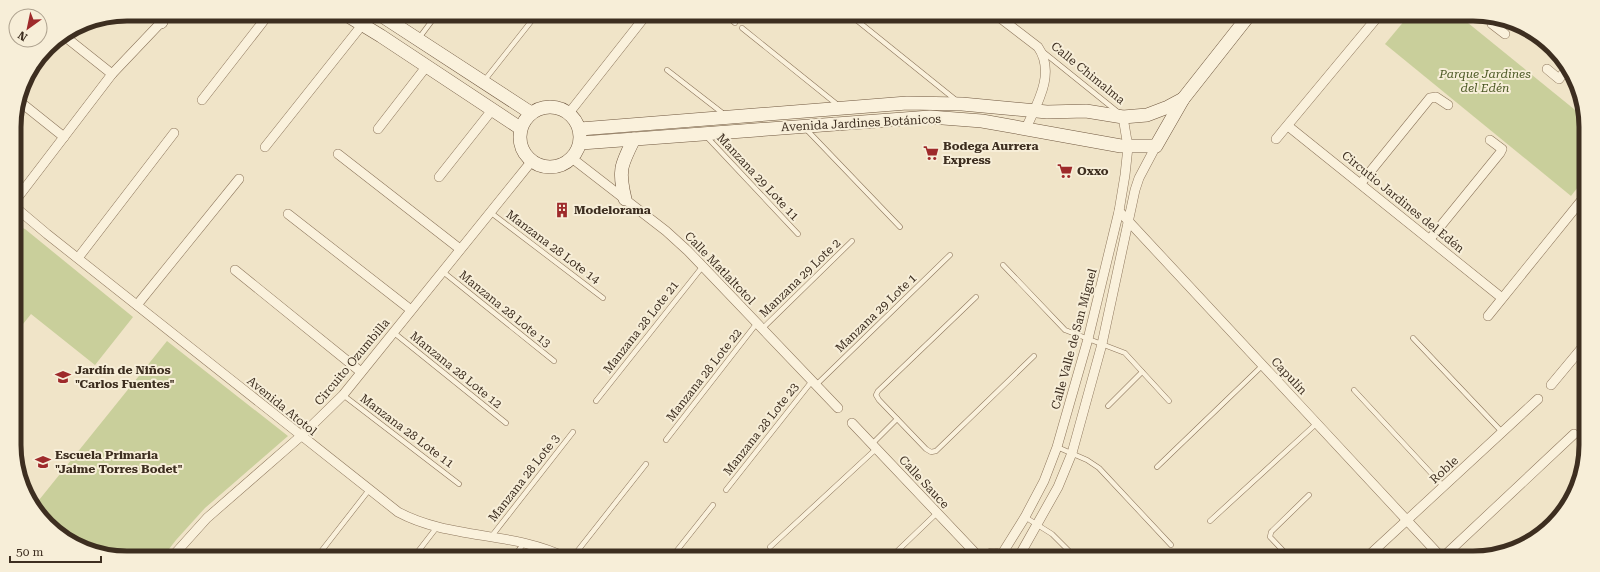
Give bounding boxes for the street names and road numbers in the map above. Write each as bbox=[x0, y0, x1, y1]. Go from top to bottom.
street label: Calle Chimalma bbox=[1048, 39, 1128, 107]
street label: Avenida Jardines Botánicos bbox=[781, 112, 942, 134]
street label: Manzana 29 Lote 11 bbox=[714, 131, 802, 224]
street label: Circutio Jardines del Edén bbox=[1339, 148, 1467, 256]
street label: Manzana 28 Lote 14 bbox=[503, 207, 603, 287]
street label: Calle Matlaltotol bbox=[682, 229, 758, 307]
street label: Manzana 29 Lote 2 bbox=[757, 236, 844, 320]
street label: Calle Valle de San Miguel bbox=[1048, 267, 1100, 411]
street label: Manzana 28 Lote 13 bbox=[456, 268, 554, 350]
street label: Manzana 29 Lote 1 bbox=[833, 271, 920, 355]
street label: Manzana 28 Lote 21 bbox=[600, 278, 682, 376]
street label: Circuito Ozumbilla bbox=[312, 315, 393, 408]
street label: Manzana 28 Lote 22 bbox=[663, 326, 745, 424]
street label: Manzana 28 Lote 12 bbox=[407, 329, 505, 411]
street label: Capulín bbox=[1268, 355, 1310, 398]
street label: Avenida Atotol bbox=[244, 374, 320, 439]
street label: Manzana 28 Lote 23 bbox=[720, 380, 802, 478]
street label: Manzana 28 Lote 11 bbox=[357, 391, 457, 471]
street label: Manzana 28 Lote 3 bbox=[486, 431, 563, 524]
street label: Calle Sauce bbox=[896, 453, 952, 512]
street label: Roble bbox=[1427, 453, 1461, 487]

